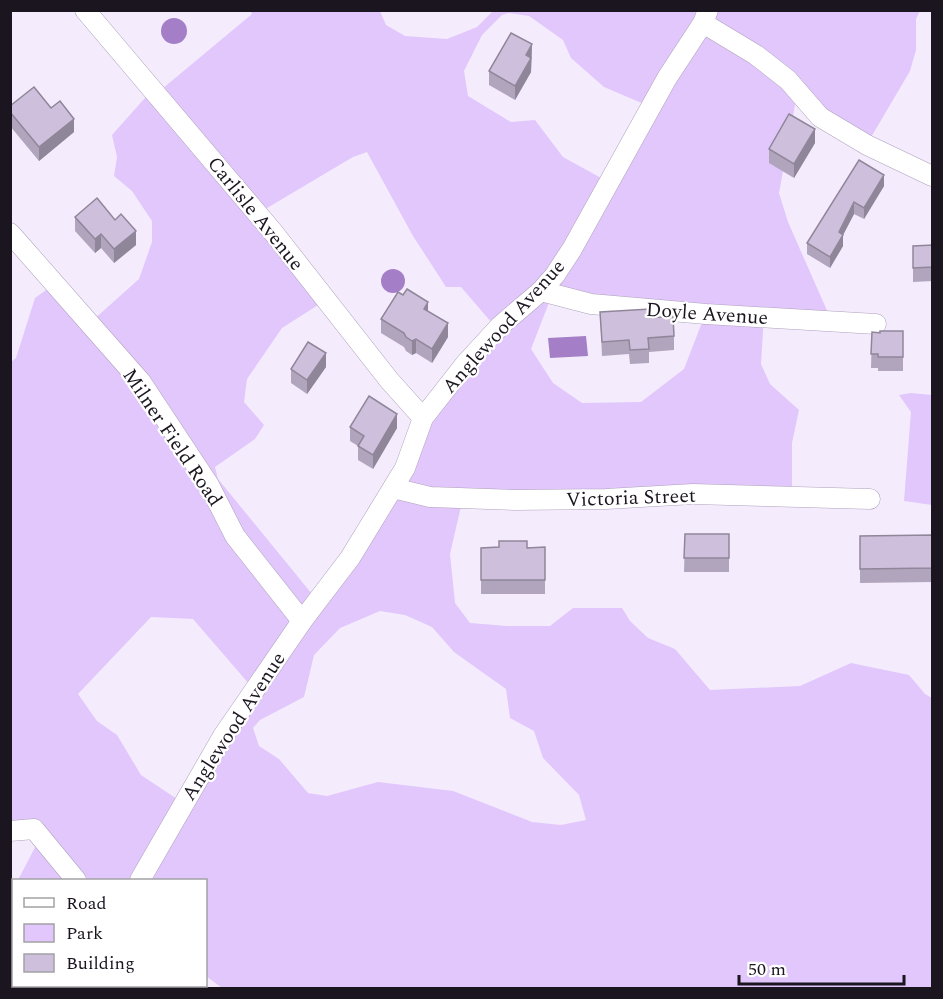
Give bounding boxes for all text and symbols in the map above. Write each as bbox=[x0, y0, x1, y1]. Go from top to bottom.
street label: Carlisle Avenue bbox=[200, 150, 311, 277]
street label: Anglewood Avenue bbox=[435, 253, 572, 401]
street label: Doyle Avenue bbox=[645, 295, 769, 333]
street label: Milner Field Road bbox=[115, 363, 230, 513]
street label: Victoria Street bbox=[566, 481, 697, 515]
street label: Anglewood Avenue bbox=[174, 646, 293, 807]
legend bbox=[12, 879, 207, 987]
text: Road bbox=[66, 890, 107, 917]
text: Park bbox=[66, 920, 103, 947]
scale bar bbox=[739, 948, 904, 986]
text: Building bbox=[66, 950, 135, 977]
text: 50 m bbox=[748, 956, 786, 983]

